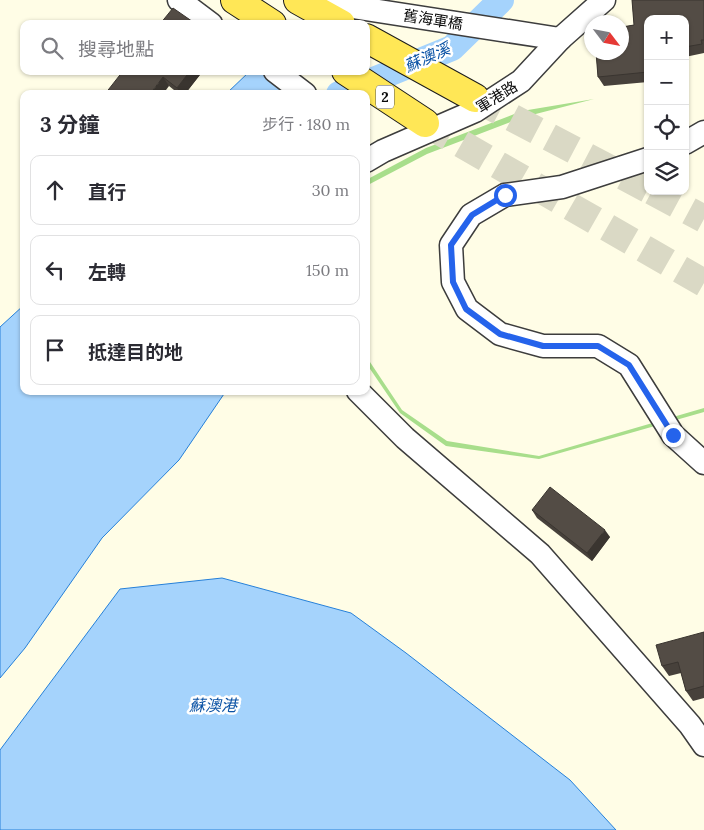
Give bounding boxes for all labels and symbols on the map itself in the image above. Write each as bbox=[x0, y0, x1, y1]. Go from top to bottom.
street label: 舊海軍橋 bbox=[402, 5, 464, 34]
north arrow bbox=[584, 15, 629, 60]
water label: 蘇澳溪 bbox=[401, 37, 455, 76]
street label: 軍港路 bbox=[473, 77, 521, 117]
road number: 2 bbox=[376, 85, 394, 108]
route start bbox=[494, 184, 517, 207]
route end bbox=[662, 424, 685, 447]
water label: 蘇澳港 bbox=[189, 695, 239, 715]

